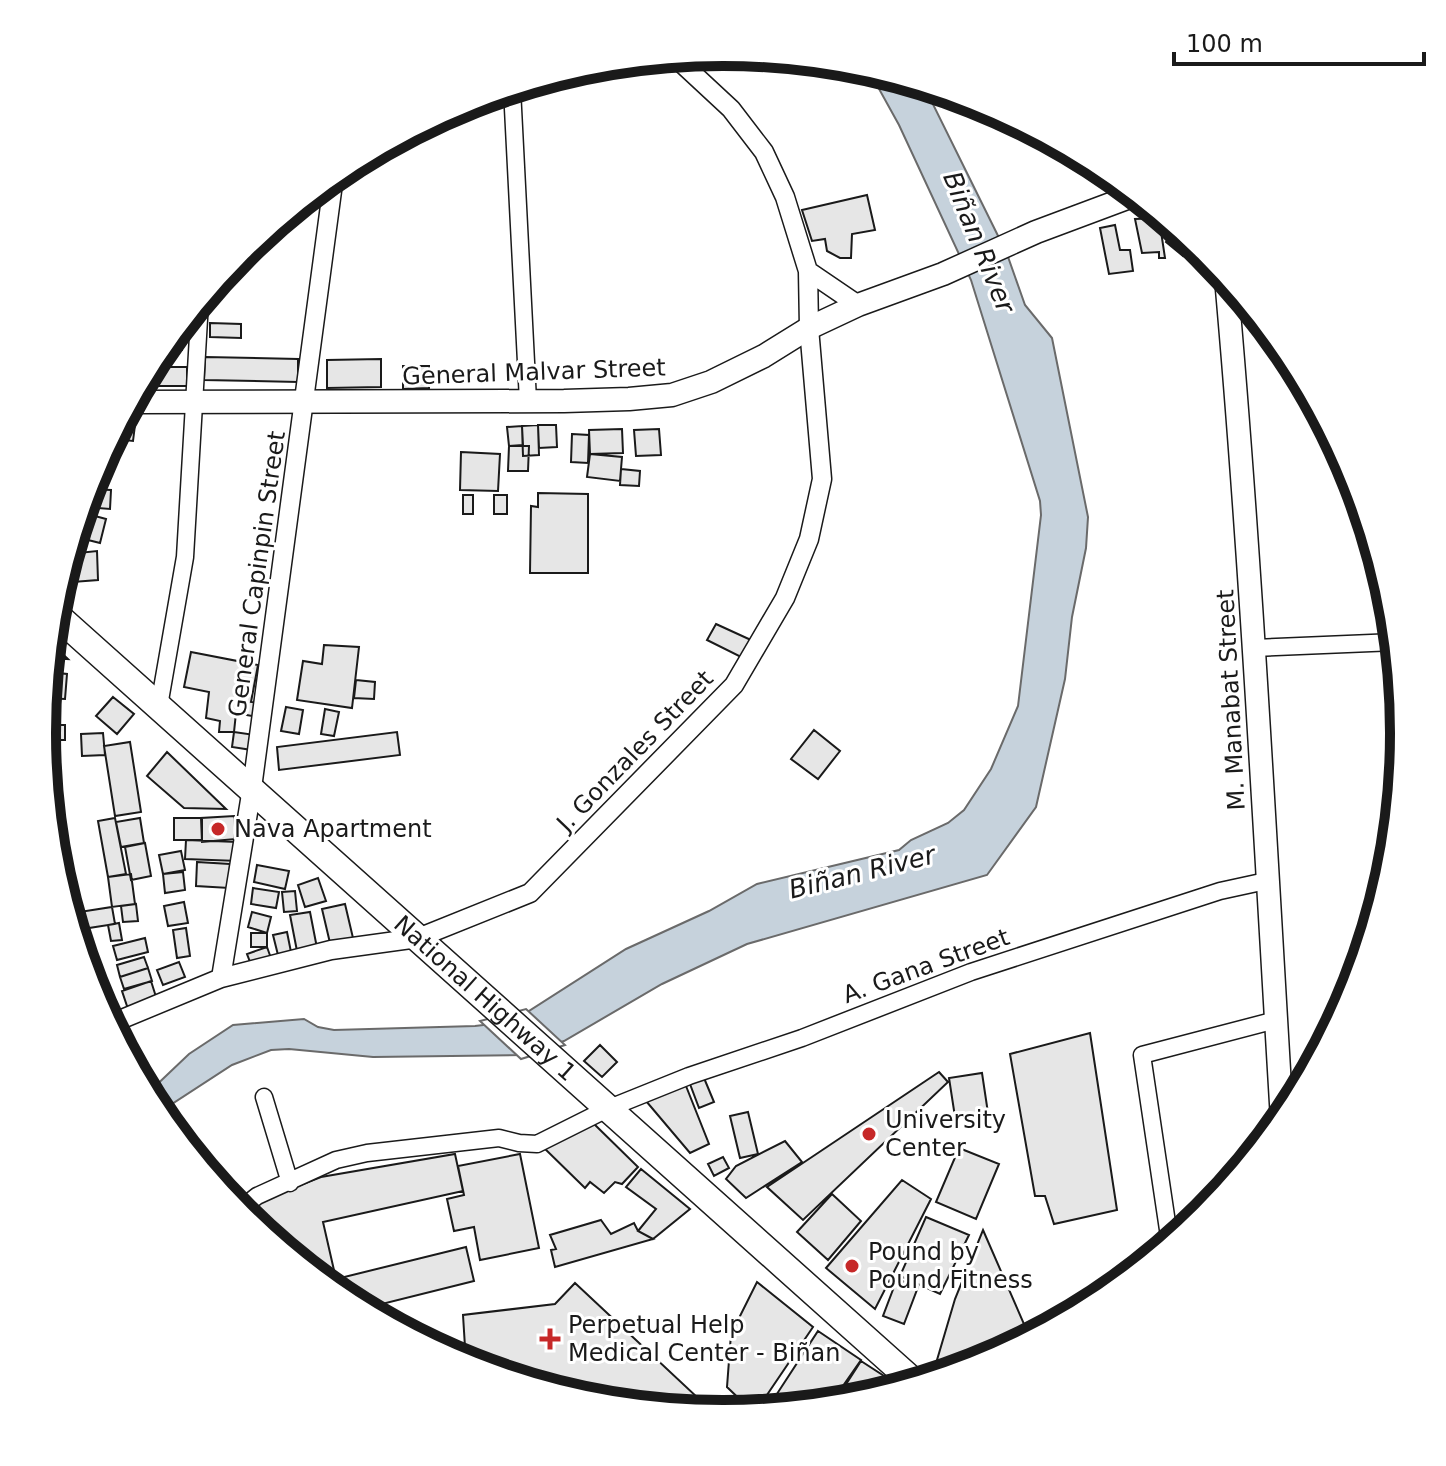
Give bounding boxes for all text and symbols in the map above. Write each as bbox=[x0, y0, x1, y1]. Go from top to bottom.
scale bar bbox=[1174, 16, 1424, 66]
text: 100 m bbox=[1186, 30, 1263, 58]
water label: Biñan River bbox=[937, 167, 1022, 319]
street label: General Malvar Street bbox=[402, 353, 666, 391]
street label: General Capinpin Street bbox=[223, 429, 291, 719]
street label: M. Manabat Street bbox=[1211, 589, 1251, 811]
street label: J. Gonzales Street bbox=[550, 665, 719, 839]
place label: Nava Apartment bbox=[234, 815, 432, 843]
marker: Nava Apartment bbox=[209, 820, 227, 838]
water label: Biñan River bbox=[786, 839, 940, 905]
street label: National Highway 1 bbox=[388, 910, 582, 1087]
street label: A. Gana Street bbox=[839, 923, 1013, 1009]
place label: University Center bbox=[885, 1106, 1006, 1162]
marker: University Center bbox=[860, 1125, 878, 1143]
place label: Pound by Pound Fitness bbox=[868, 1238, 1033, 1294]
marker: Pound by Pound Fitness bbox=[843, 1257, 861, 1275]
place label: Perpetual Help Medical Center - Biñan bbox=[568, 1311, 841, 1367]
marker: Perpetual Help Medical Center - Biñan bbox=[539, 1328, 561, 1350]

